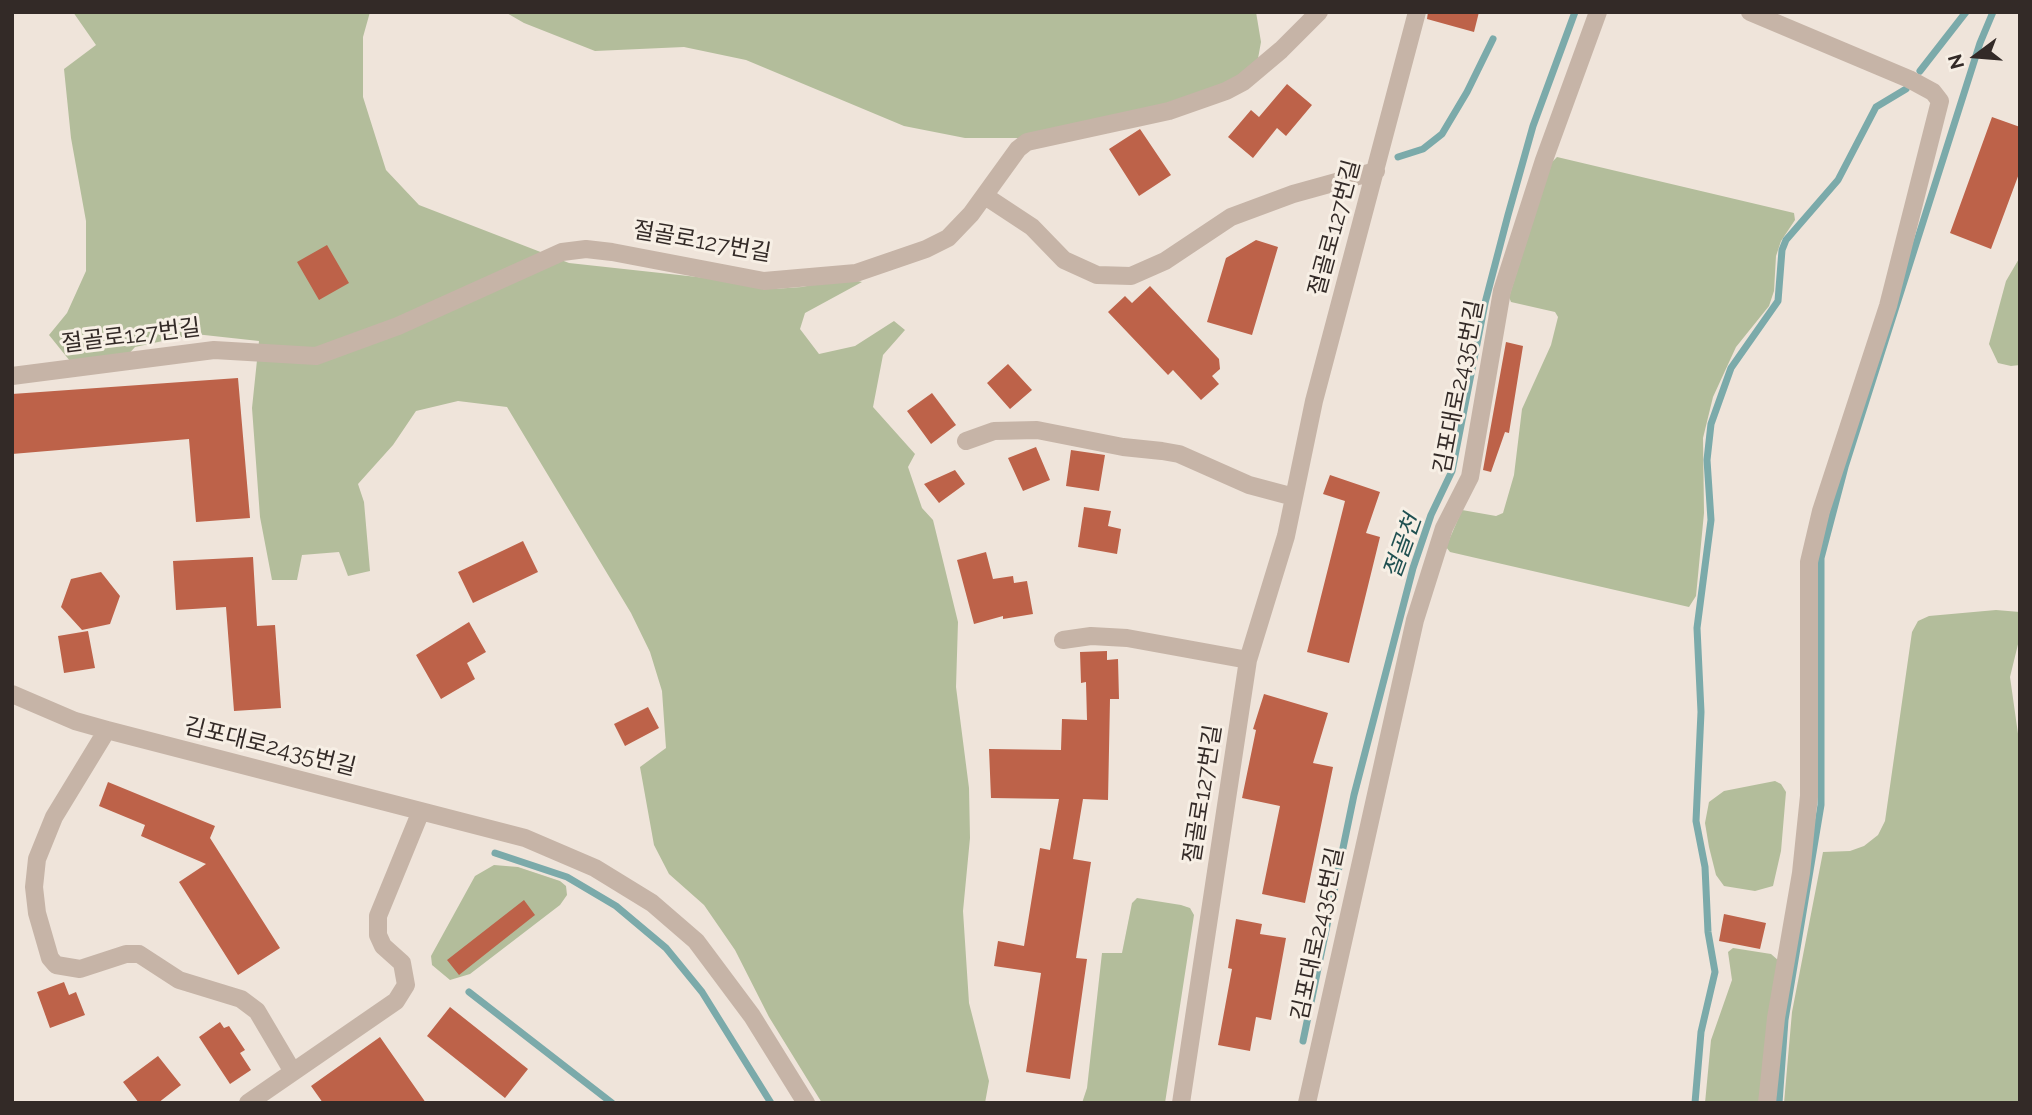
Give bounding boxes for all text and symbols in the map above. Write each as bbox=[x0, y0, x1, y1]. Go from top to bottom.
north arrow bbox=[1941, 21, 2011, 91]
text: N bbox=[1943, 52, 1968, 72]
street label: 절골로127번길 bbox=[1304, 157, 1366, 299]
street label: 절골로127번길 bbox=[631, 216, 773, 268]
street label: 김포대로2435번길 bbox=[1429, 298, 1489, 476]
street label: 절골로127번길 bbox=[60, 314, 202, 358]
water label: 절골천 bbox=[1378, 511, 1428, 583]
street label: 김포대로2435번길 bbox=[181, 712, 359, 782]
street label: 절골로127번길 bbox=[1178, 723, 1228, 865]
street label: 김포대로2435번길 bbox=[1286, 845, 1350, 1023]

